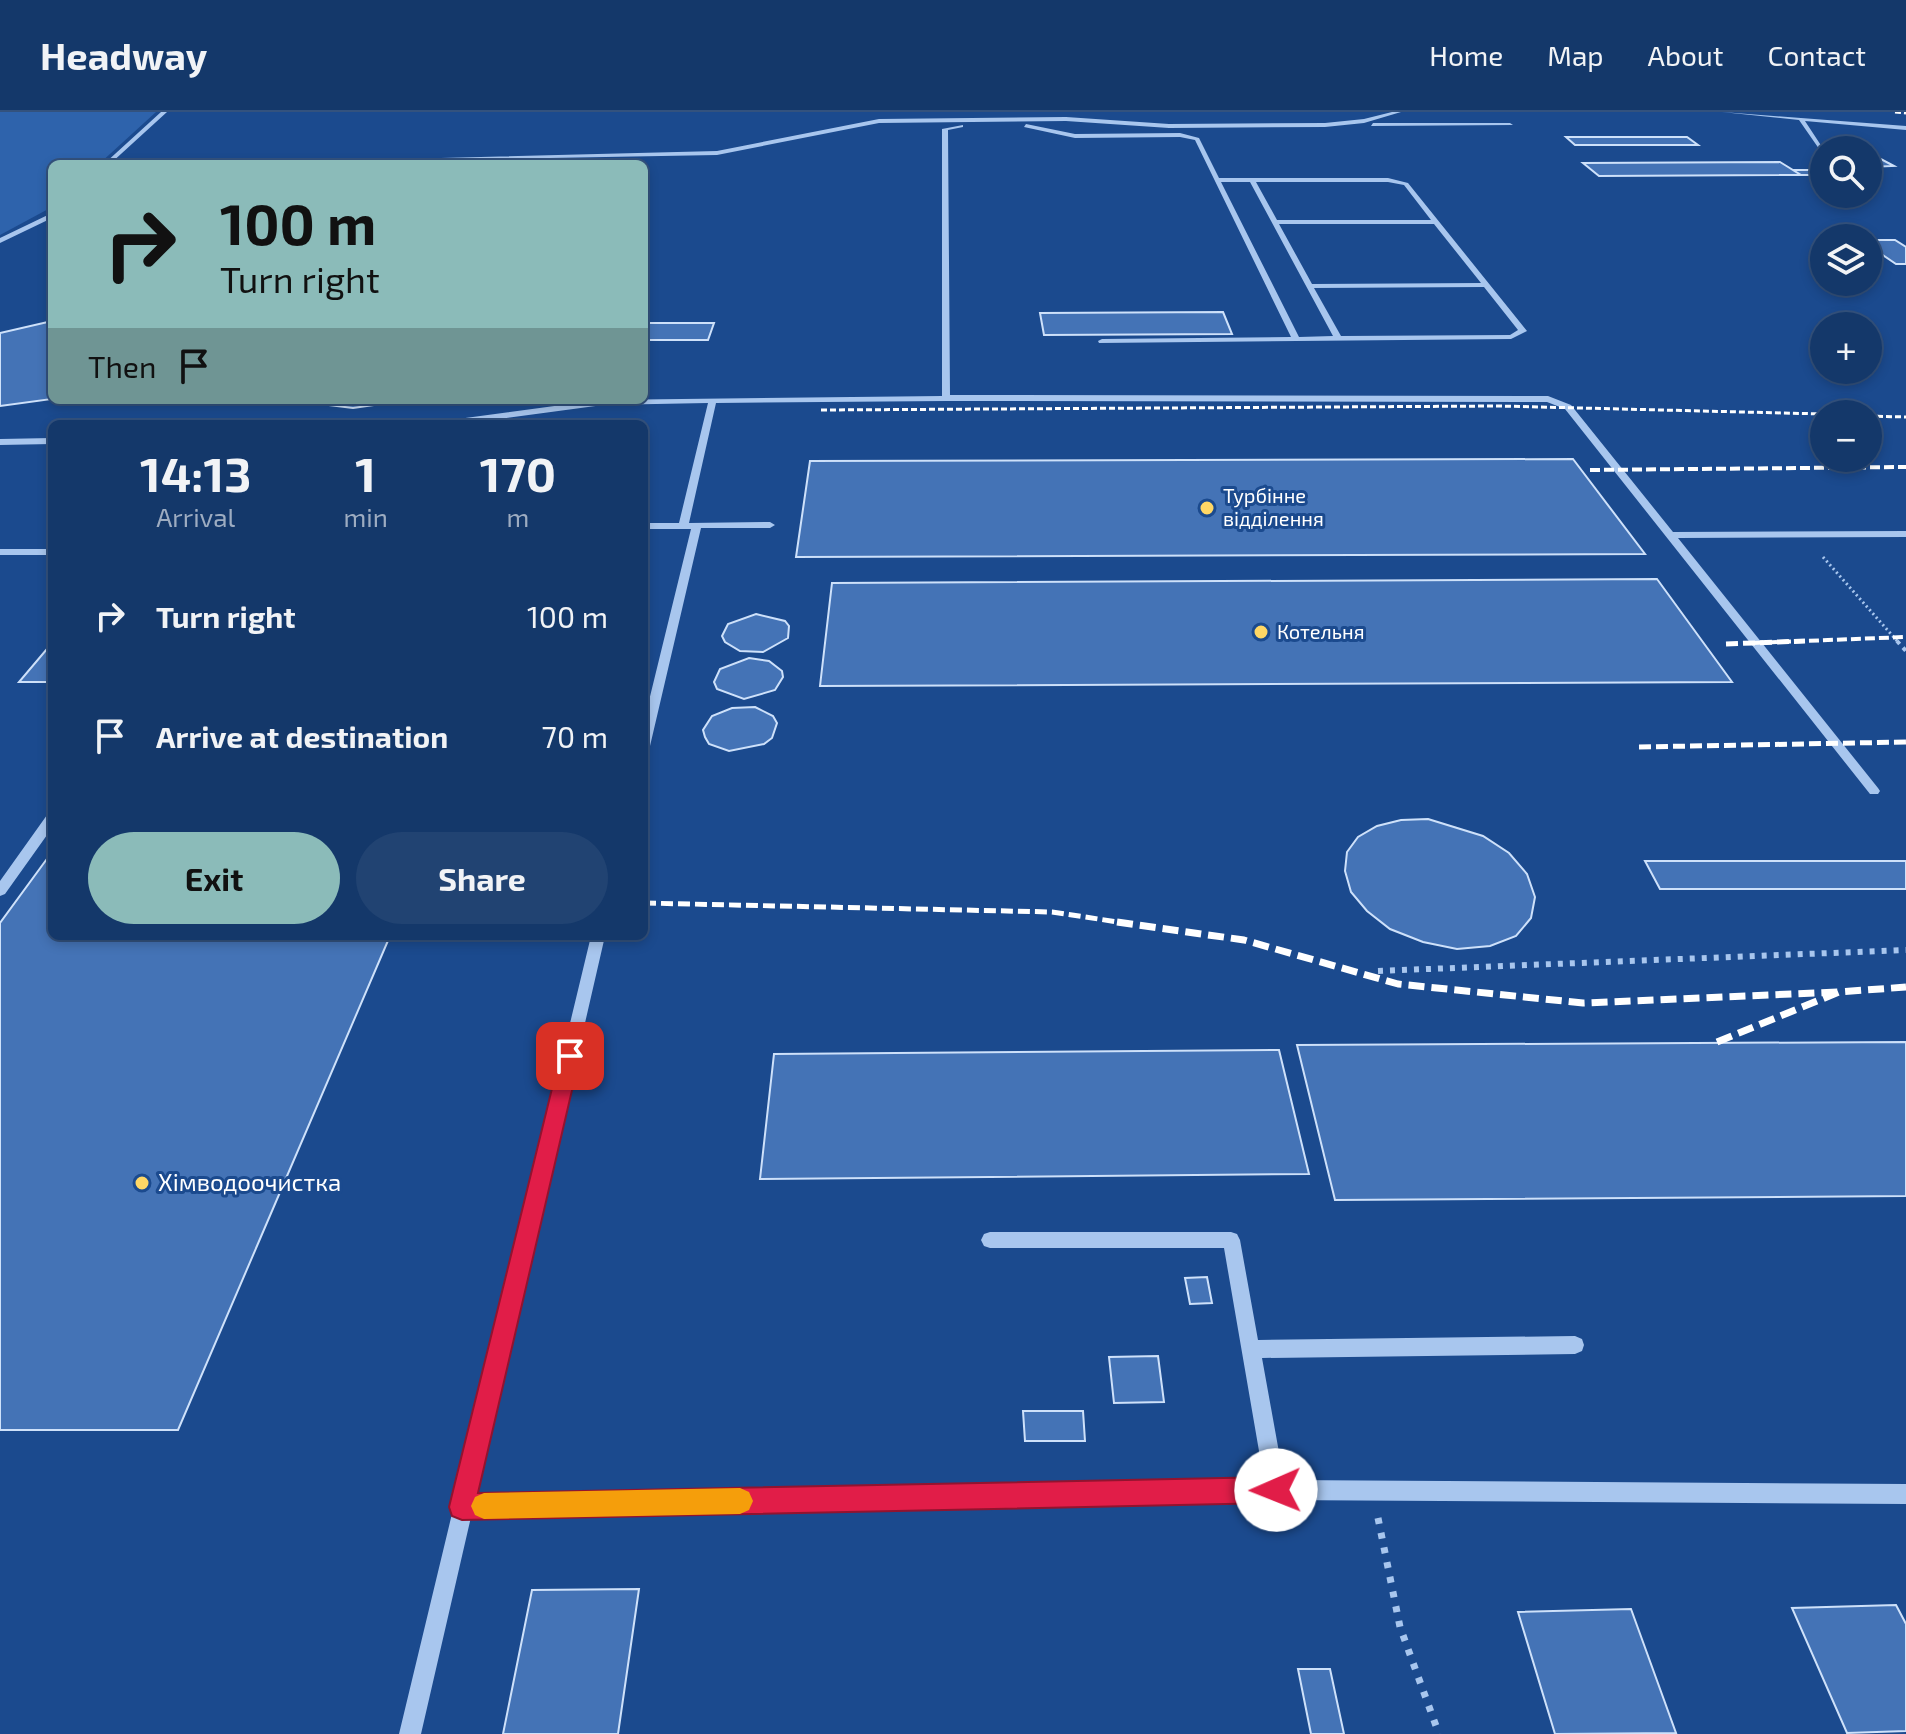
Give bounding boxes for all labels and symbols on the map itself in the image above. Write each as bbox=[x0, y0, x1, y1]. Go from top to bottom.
place label: Турбінне відділення bbox=[1223, 483, 1324, 530]
marker: Турбінне відділення bbox=[1198, 499, 1216, 517]
place label: Котельня bbox=[1277, 619, 1365, 643]
marker: Котельня bbox=[1252, 623, 1270, 641]
pin bbox=[536, 1022, 604, 1090]
place label: Хімводоочистка bbox=[158, 1167, 341, 1196]
marker: Хімводоочистка bbox=[133, 1174, 151, 1192]
position arrow bbox=[1234, 1448, 1318, 1532]

